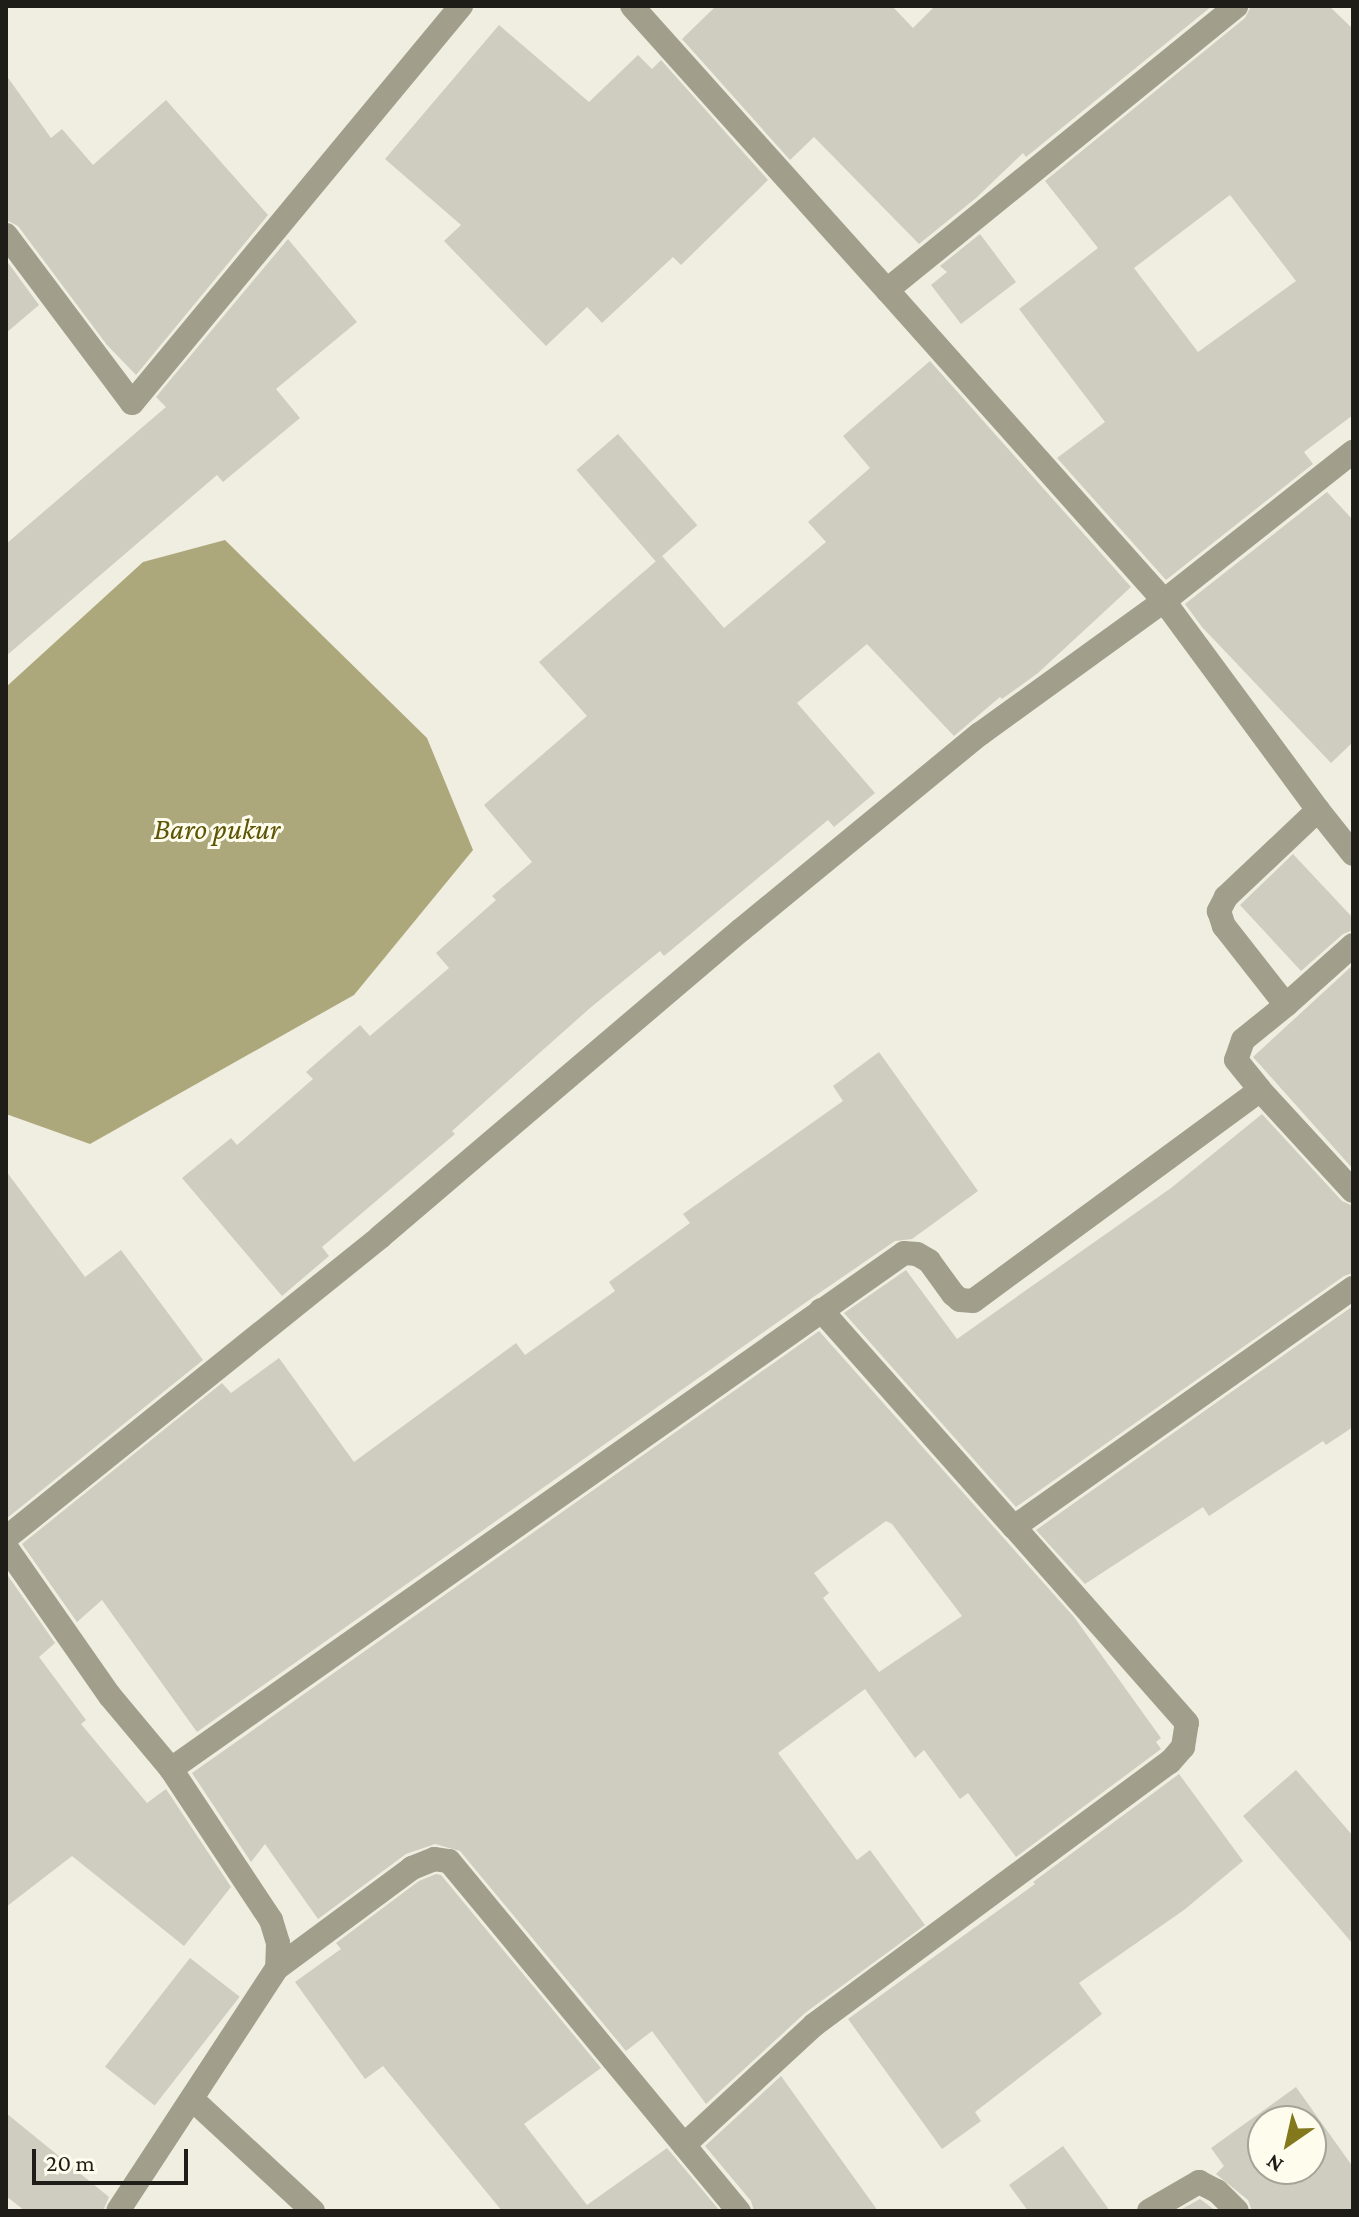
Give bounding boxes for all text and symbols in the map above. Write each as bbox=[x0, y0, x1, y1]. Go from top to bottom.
water label: Baro pukur bbox=[154, 811, 280, 847]
north arrow bbox=[1247, 2105, 1327, 2185]
scale bar bbox=[36, 2133, 192, 2183]
text: 20 m bbox=[46, 2149, 95, 2176]
text: N bbox=[1261, 2149, 1288, 2178]

